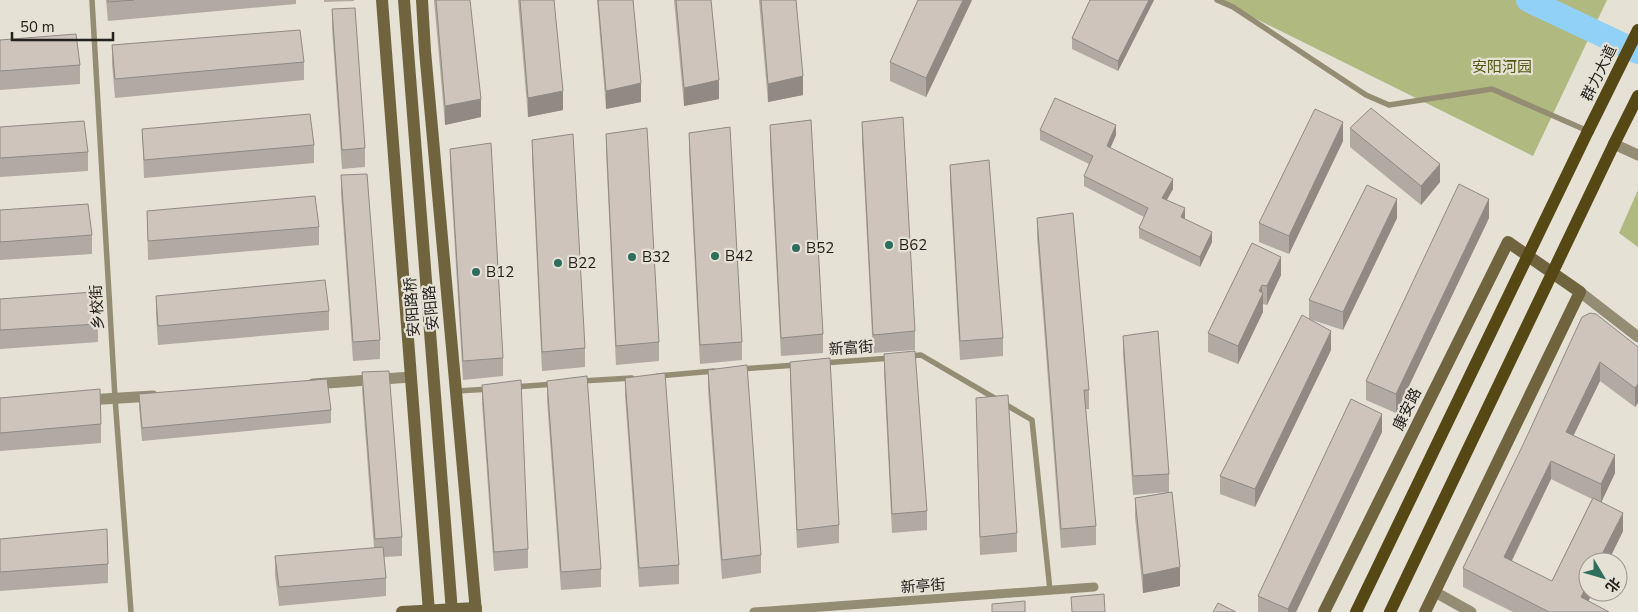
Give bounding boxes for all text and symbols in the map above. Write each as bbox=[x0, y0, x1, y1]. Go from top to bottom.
scale bar bbox=[12, 10, 114, 42]
text: 50 m bbox=[20, 17, 55, 37]
street label: 群力大道 bbox=[1577, 42, 1621, 104]
park label: 安阳河园 bbox=[1472, 57, 1532, 77]
place label: B62 bbox=[899, 235, 927, 255]
place label: B52 bbox=[806, 238, 834, 258]
marker: B62 bbox=[883, 239, 895, 251]
marker: B52 bbox=[790, 242, 802, 254]
place label: B42 bbox=[725, 246, 753, 266]
place label: B32 bbox=[642, 247, 670, 267]
marker: B42 bbox=[709, 250, 721, 262]
marker: B32 bbox=[626, 251, 638, 263]
place label: B22 bbox=[568, 253, 596, 273]
marker: B22 bbox=[552, 257, 564, 269]
place label: B12 bbox=[486, 262, 514, 282]
marker: B12 bbox=[470, 266, 482, 278]
street label: 安阳路桥 bbox=[400, 276, 424, 338]
street label: 乡校街 bbox=[86, 284, 108, 330]
street label: 安阳路 bbox=[419, 285, 443, 331]
street label: 新富街 bbox=[828, 336, 874, 360]
street label: 康安路 bbox=[1388, 384, 1426, 434]
north arrow bbox=[1578, 552, 1628, 602]
text: 北 bbox=[1601, 573, 1625, 596]
street label: 新亭街 bbox=[900, 574, 946, 598]

